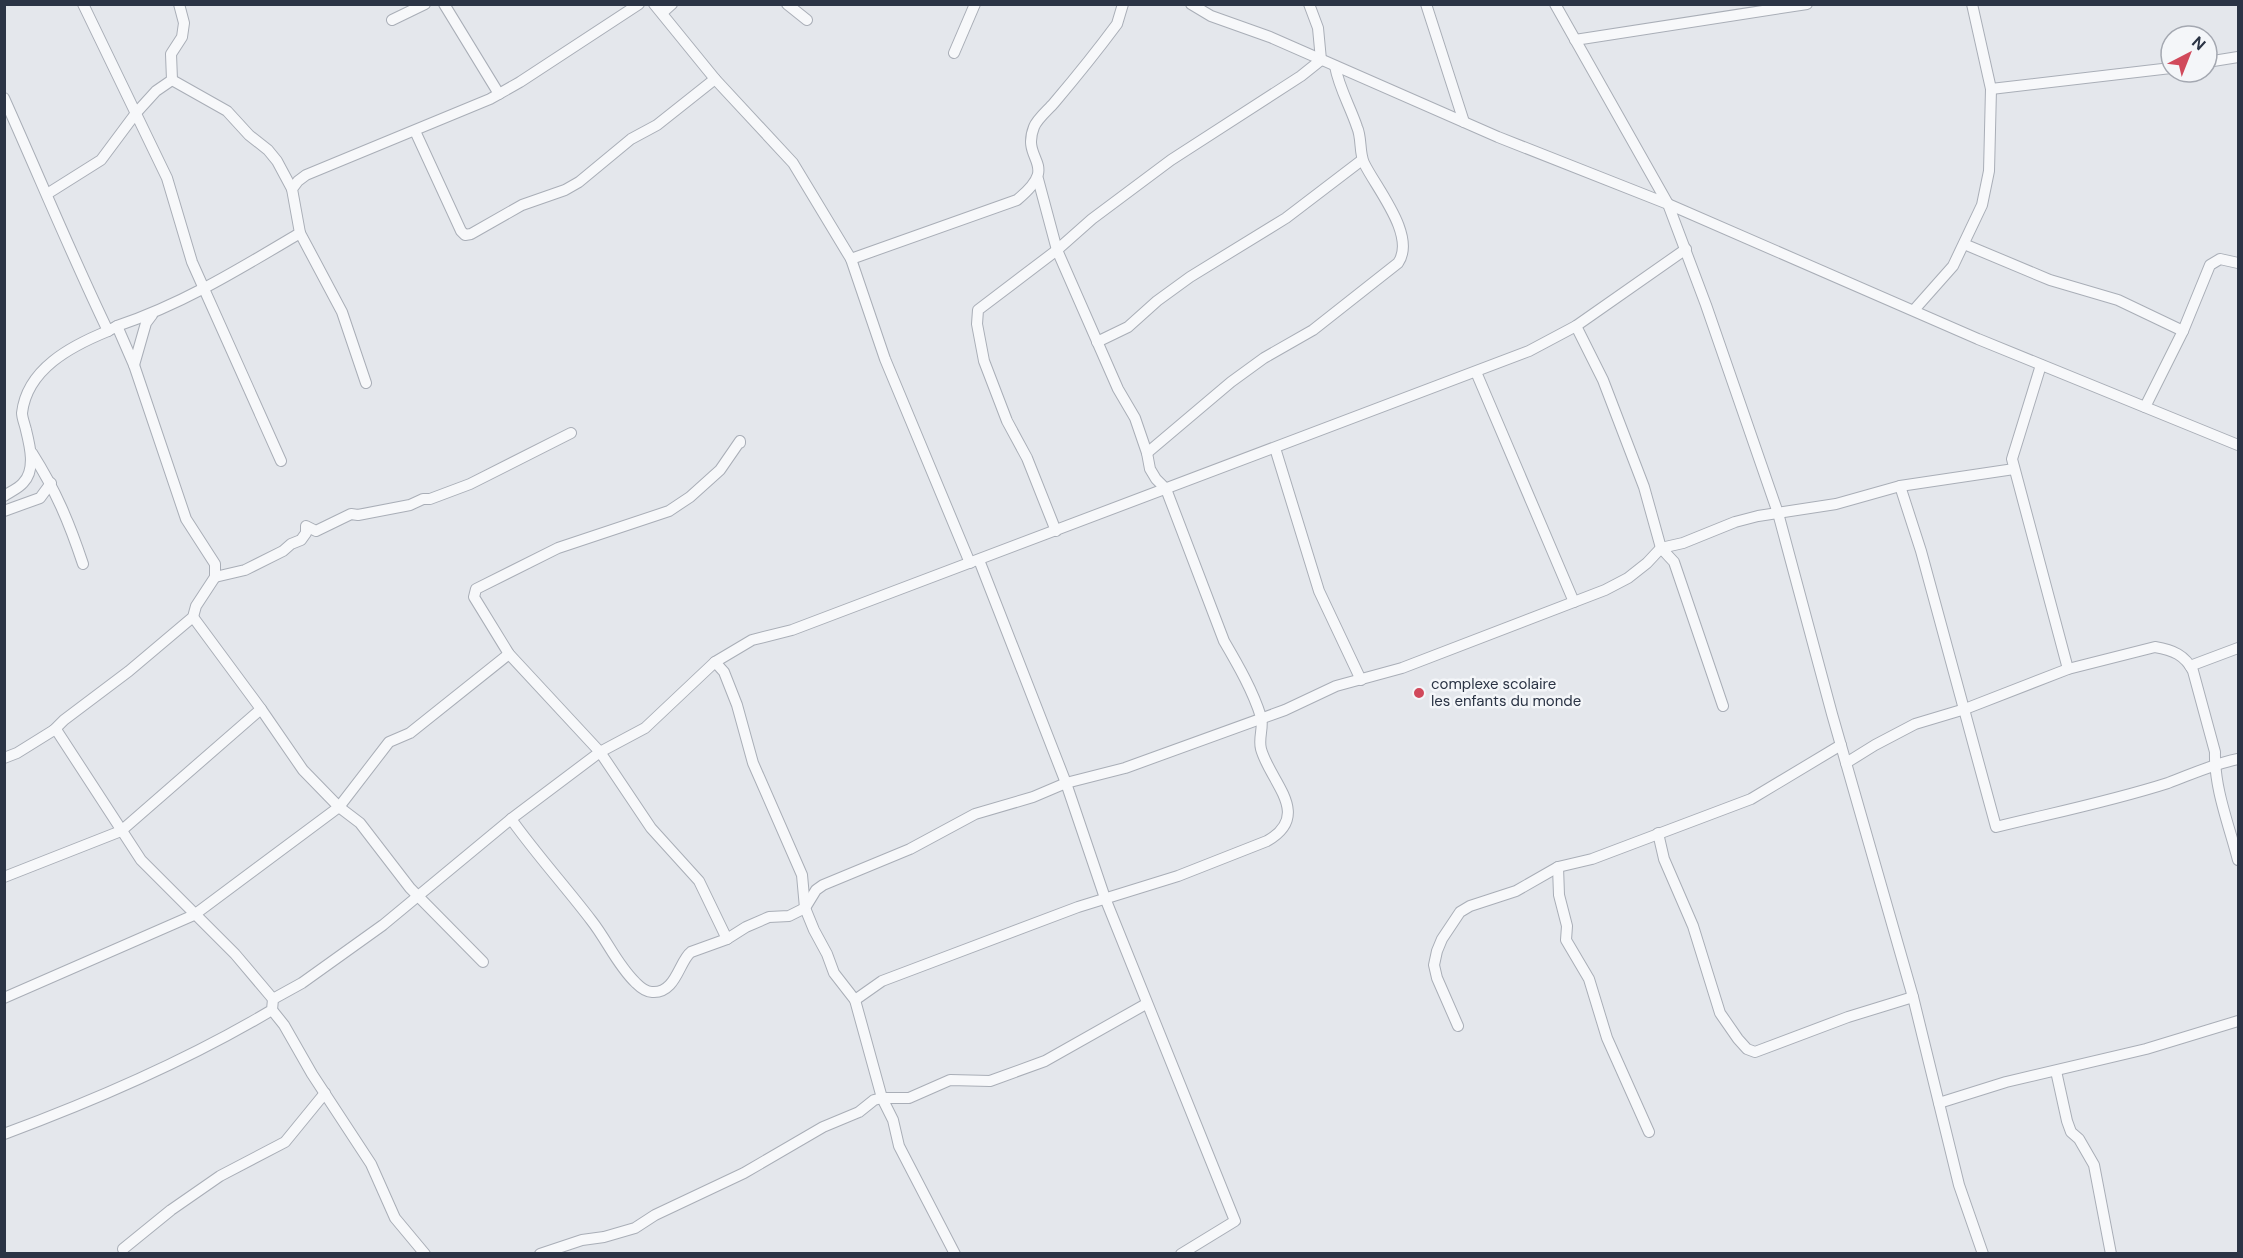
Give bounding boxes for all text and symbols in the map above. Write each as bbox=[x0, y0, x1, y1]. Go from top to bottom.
north arrow bbox=[2159, 24, 2219, 84]
text: N bbox=[2187, 32, 2210, 55]
place label: complexe scolaire les enfants du monde bbox=[1431, 674, 1581, 711]
marker: complexe scolaire les enfants du monde bbox=[1412, 686, 1426, 700]

